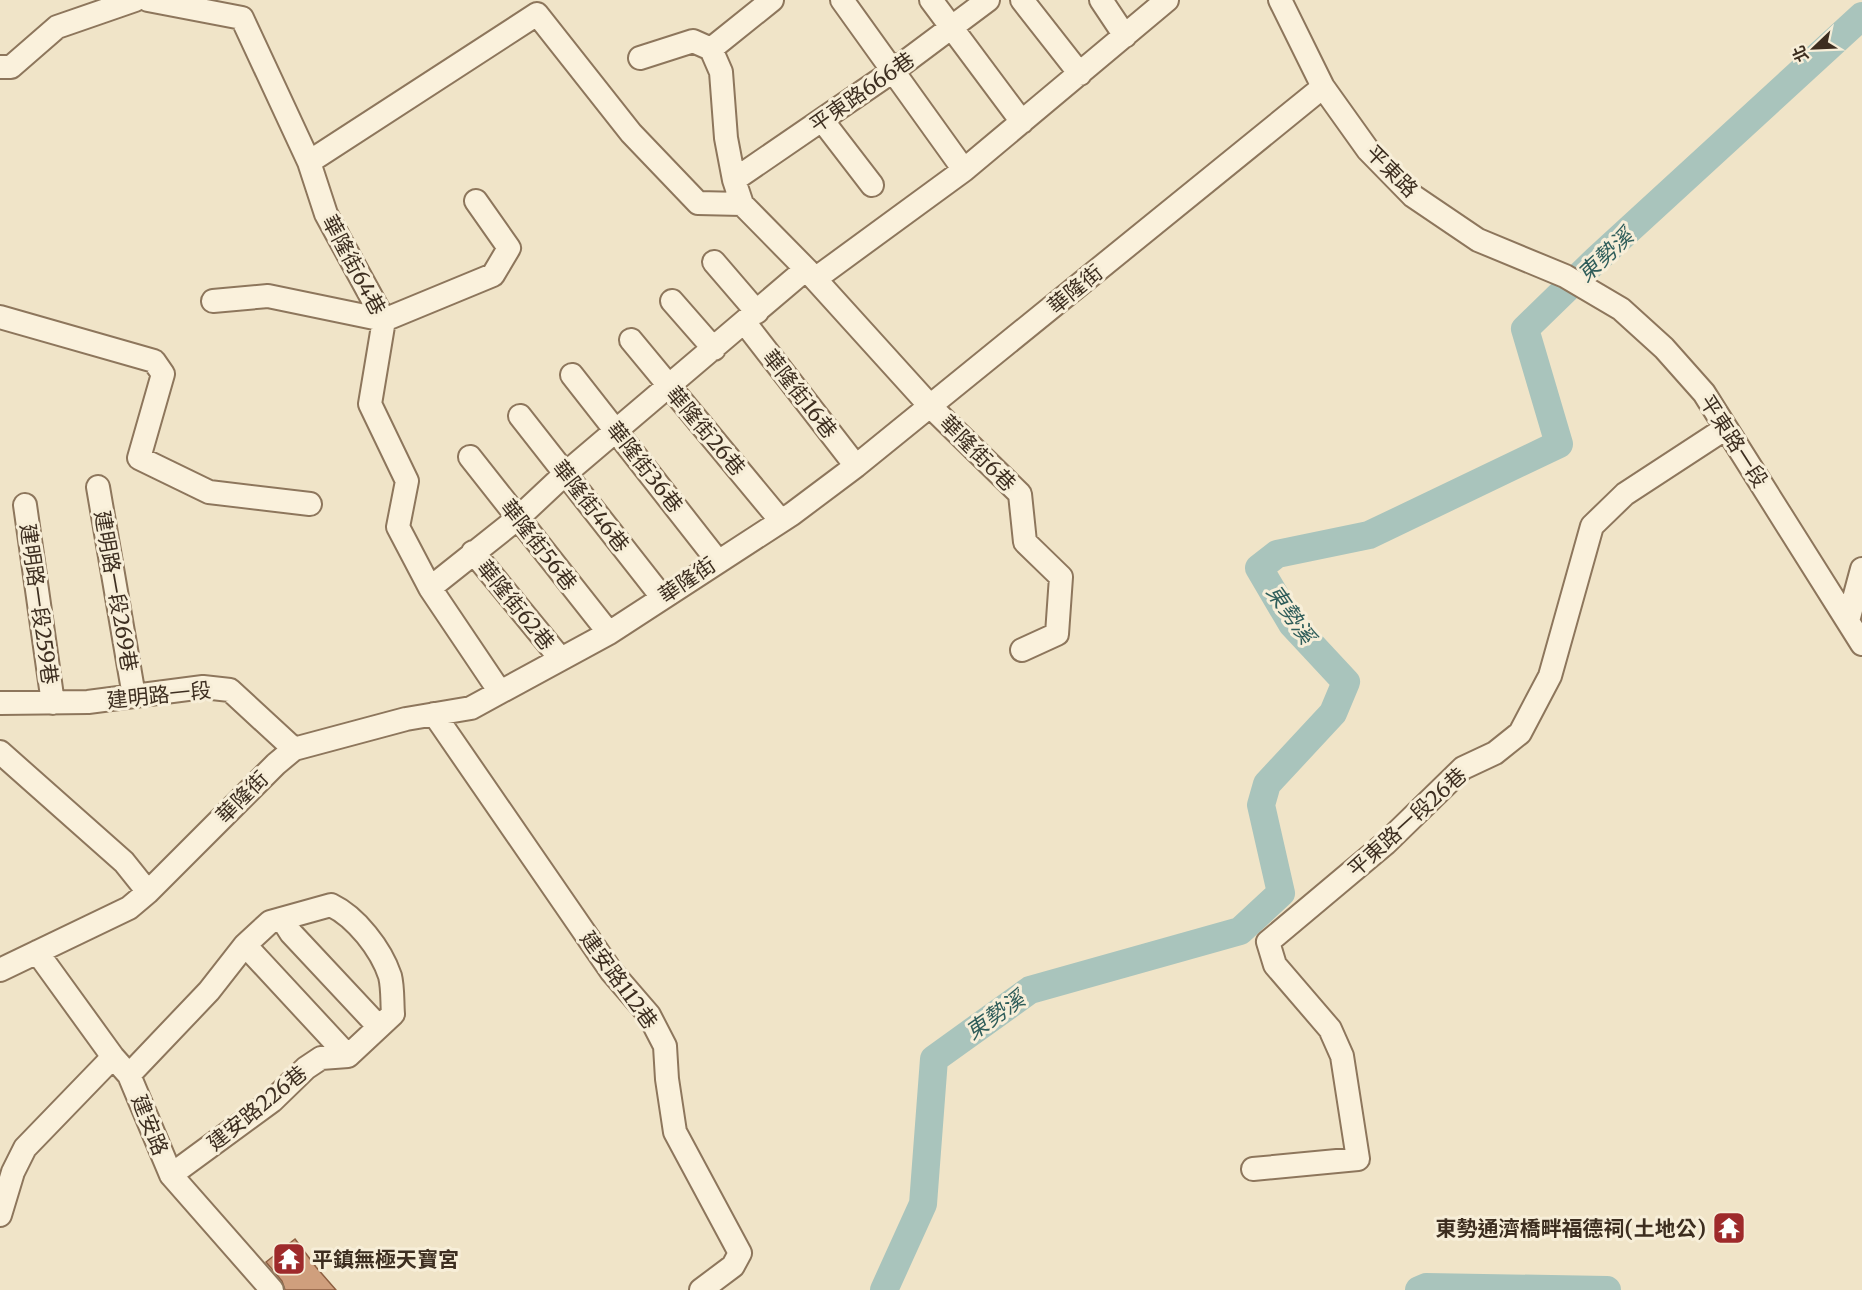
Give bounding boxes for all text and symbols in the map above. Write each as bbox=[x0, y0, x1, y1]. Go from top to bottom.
north arrow bbox=[1784, 18, 1844, 78]
text: 北 bbox=[1788, 43, 1813, 65]
street label: 平東路666巷 bbox=[804, 46, 920, 138]
street label: 平東路 bbox=[1360, 139, 1424, 203]
street label: 華隆街64巷 bbox=[316, 210, 392, 320]
water label: 東勢溪 bbox=[1571, 220, 1641, 288]
street label: 華隆街 bbox=[1042, 259, 1108, 319]
street label: 華隆街16巷 bbox=[757, 344, 843, 444]
street label: 華隆街26巷 bbox=[661, 381, 751, 481]
street label: 平東路一段 bbox=[1694, 390, 1774, 492]
street label: 華隆街6巷 bbox=[934, 409, 1022, 497]
street label: 華隆街36巷 bbox=[601, 416, 689, 518]
street label: 華隆街46巷 bbox=[547, 455, 635, 557]
street label: 華隆街56巷 bbox=[495, 494, 583, 596]
street label: 建明路一段269巷 bbox=[89, 508, 143, 674]
street label: 建明路一段259巷 bbox=[14, 522, 64, 686]
street label: 華隆街 bbox=[653, 551, 721, 609]
street label: 華隆街62巷 bbox=[471, 554, 561, 656]
water label: 東勢溪 bbox=[1261, 579, 1323, 652]
street label: 建明路一段 bbox=[105, 676, 213, 714]
street label: 平東路一段26巷 bbox=[1342, 762, 1472, 882]
street label: 華隆街 bbox=[210, 765, 274, 829]
street label: 建安路112巷 bbox=[574, 926, 664, 1034]
water label: 東勢溪 bbox=[960, 983, 1033, 1045]
street label: 建安路226巷 bbox=[202, 1060, 312, 1156]
street label: 建安路 bbox=[126, 1091, 174, 1159]
temple icon: 東勢通濟橋畔福德祠(土地公) bbox=[1711, 1210, 1747, 1246]
place label: 東勢通濟橋畔福德祠(土地公) bbox=[1435, 1215, 1706, 1242]
temple icon: 平鎮無極天寶宮 bbox=[271, 1241, 307, 1277]
place label: 平鎮無極天寶宮 bbox=[312, 1246, 459, 1273]

